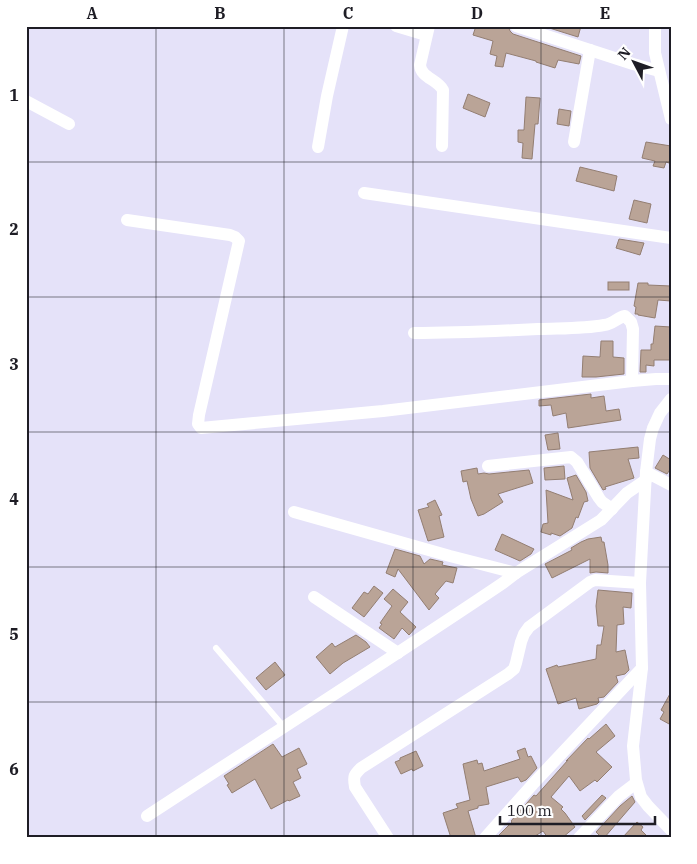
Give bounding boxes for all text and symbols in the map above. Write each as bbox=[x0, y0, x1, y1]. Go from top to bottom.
text: A bbox=[86, 3, 98, 23]
text: B bbox=[214, 3, 226, 23]
text: C bbox=[343, 3, 353, 23]
text: D bbox=[471, 3, 483, 23]
text: E bbox=[600, 3, 610, 23]
north arrow bbox=[610, 38, 660, 88]
text: N bbox=[614, 43, 635, 64]
text: 1 bbox=[9, 85, 19, 105]
text: 2 bbox=[9, 219, 19, 239]
text: 3 bbox=[9, 354, 19, 374]
text: 4 bbox=[9, 489, 19, 509]
text: 5 bbox=[9, 624, 19, 644]
text: 6 bbox=[9, 759, 19, 779]
scale bar bbox=[500, 794, 654, 826]
text: 100 m bbox=[507, 801, 552, 820]

